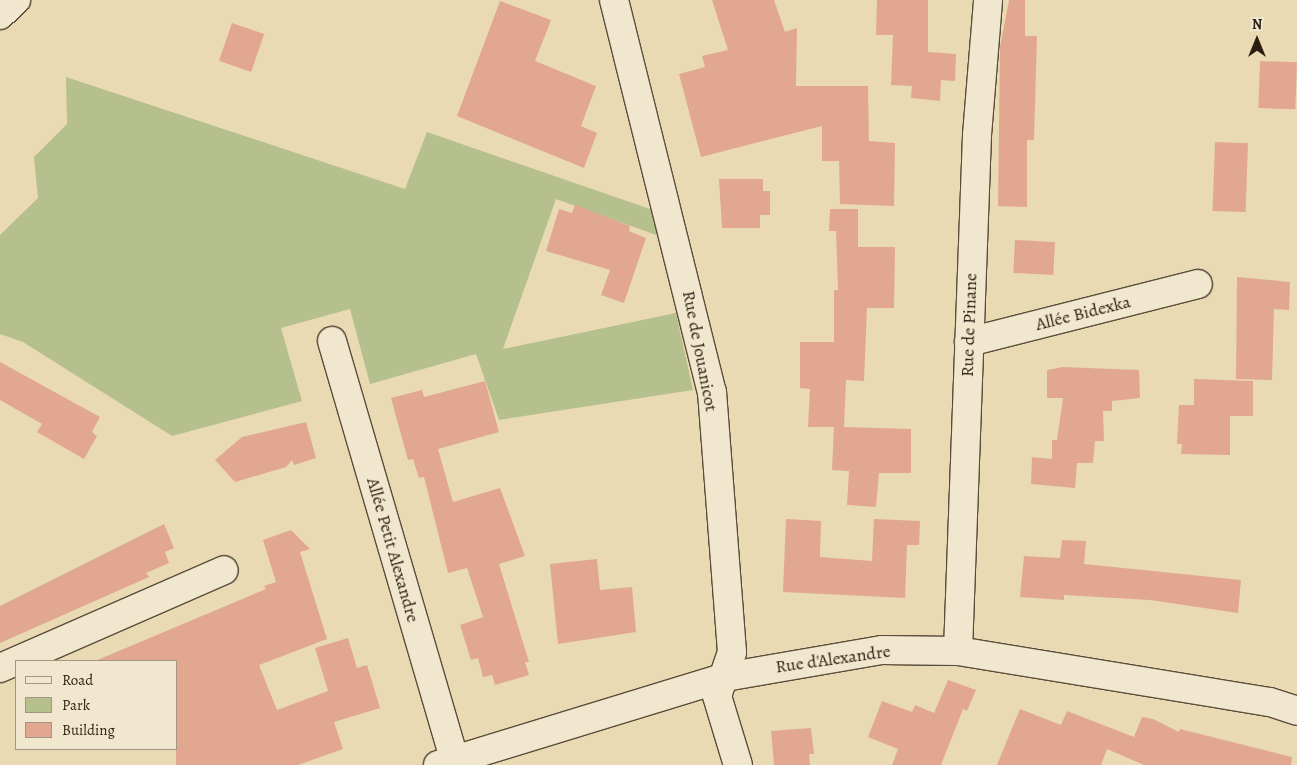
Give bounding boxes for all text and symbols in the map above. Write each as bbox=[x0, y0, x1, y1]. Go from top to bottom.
north arrow bbox=[1232, 15, 1282, 65]
text: N bbox=[1252, 15, 1262, 34]
street label: Rue de Pinane bbox=[956, 273, 982, 377]
street label: Rue de Jouanicot bbox=[678, 289, 722, 413]
street label: Allée Bidexka bbox=[1033, 291, 1133, 335]
street label: Allée Petit Alexandre bbox=[362, 475, 424, 625]
street label: Rue d'Alexandre bbox=[774, 640, 892, 678]
legend bbox=[15, 660, 178, 750]
text: Road bbox=[62, 670, 93, 690]
text: Park bbox=[62, 695, 90, 715]
text: Building bbox=[62, 720, 115, 740]

